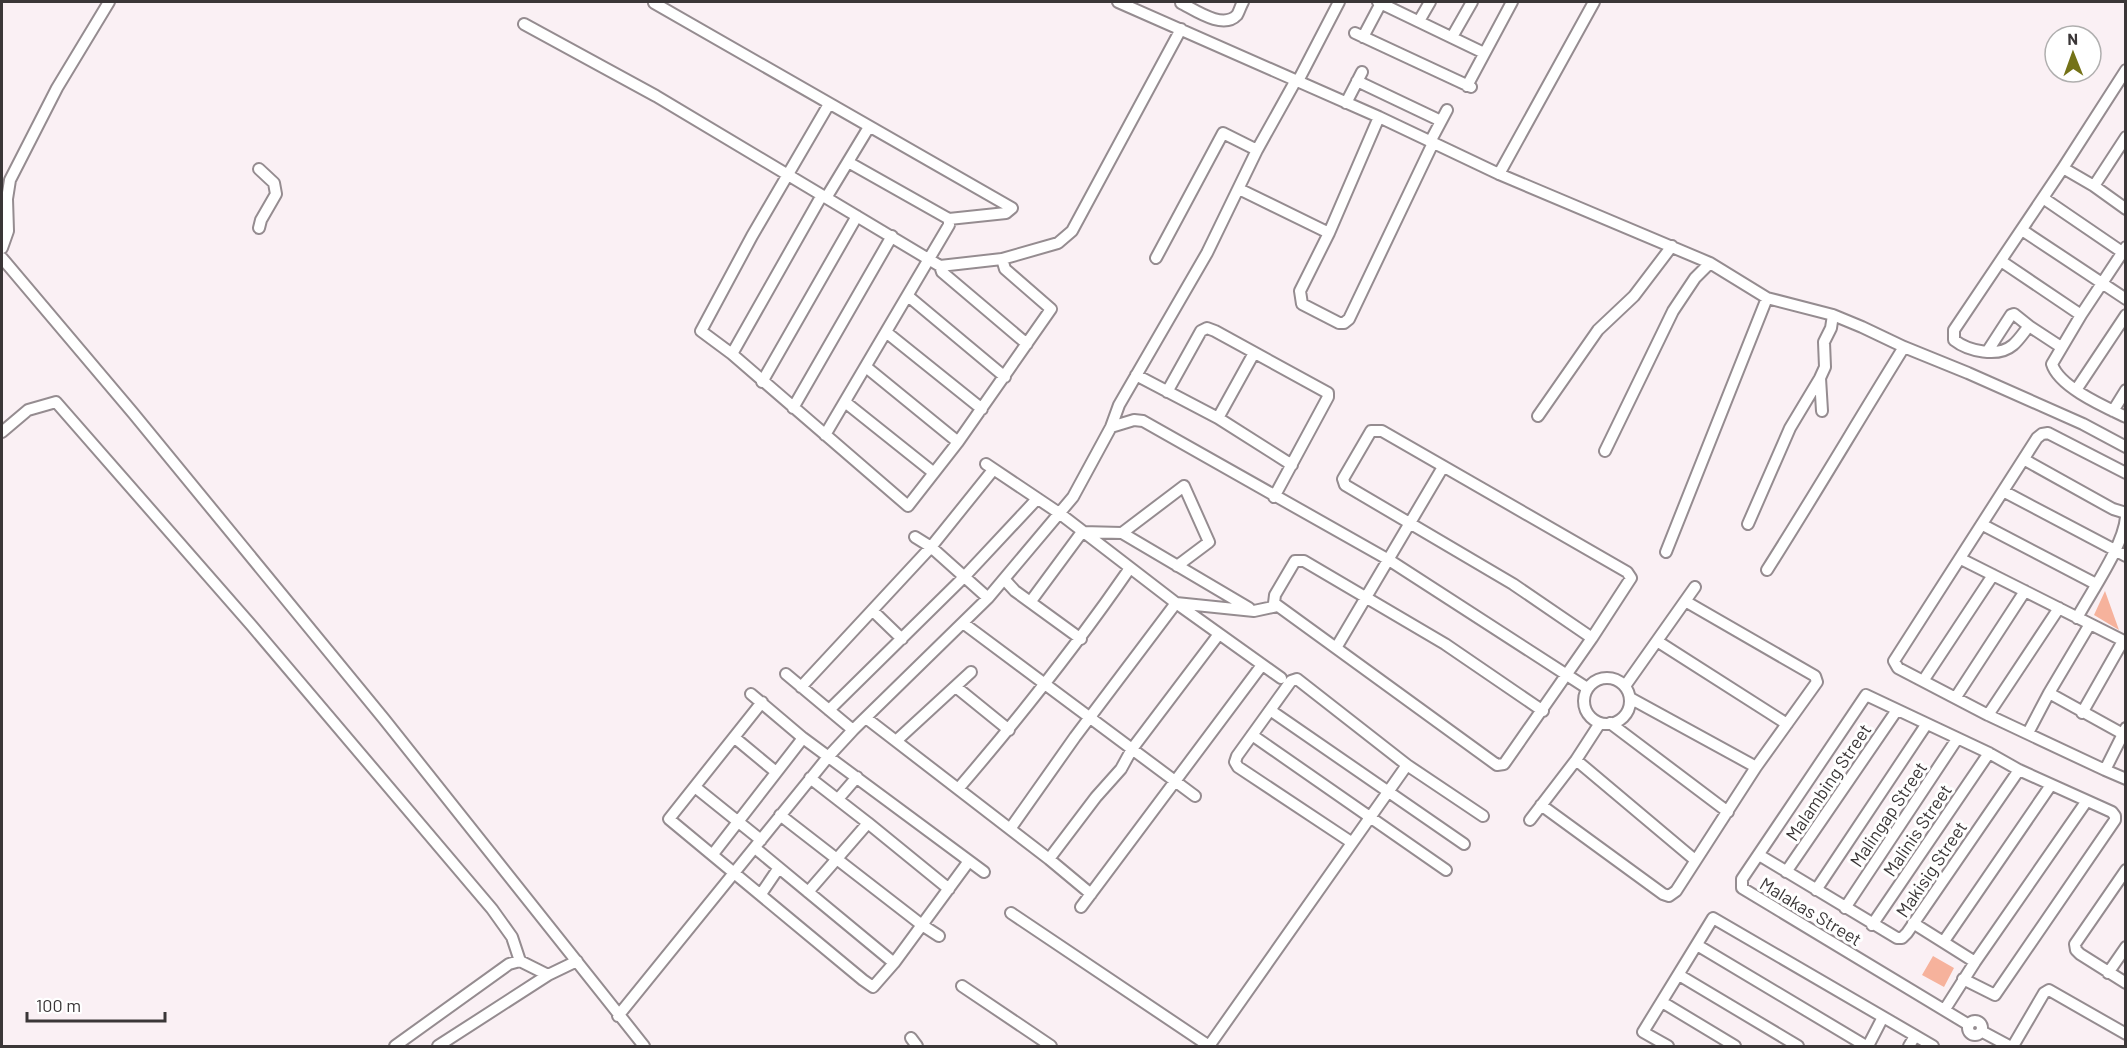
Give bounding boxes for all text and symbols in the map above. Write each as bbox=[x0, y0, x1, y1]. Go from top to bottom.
north arrow bbox=[2043, 24, 2103, 84]
text: N bbox=[2067, 29, 2078, 48]
street label: Malambing Street bbox=[1781, 719, 1875, 845]
street label: Malingap Street bbox=[1845, 757, 1931, 871]
street label: Malinis Street bbox=[1878, 780, 1956, 880]
street label: Makisig Street bbox=[1891, 817, 1971, 921]
street label: Malakas Street bbox=[1756, 872, 1866, 950]
scale bar bbox=[27, 985, 165, 1023]
text: 100 m bbox=[36, 994, 81, 1016]

